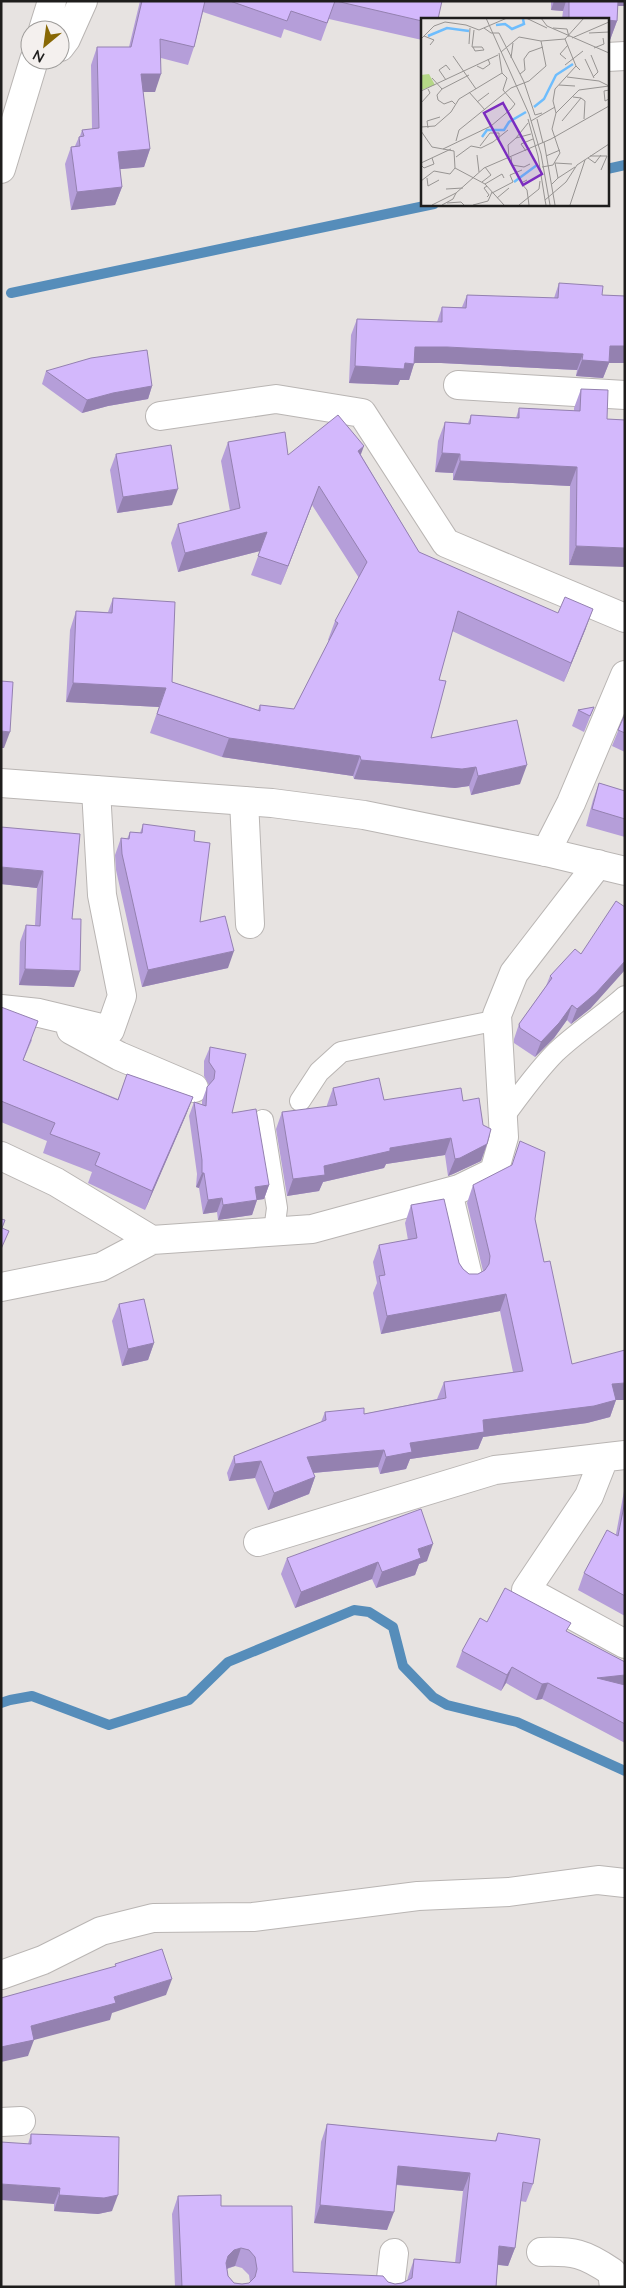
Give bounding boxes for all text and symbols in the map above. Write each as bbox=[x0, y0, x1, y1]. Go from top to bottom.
inset map bbox=[421, 18, 608, 205]
north arrow bbox=[20, 20, 70, 70]
text: N bbox=[30, 47, 47, 67]

